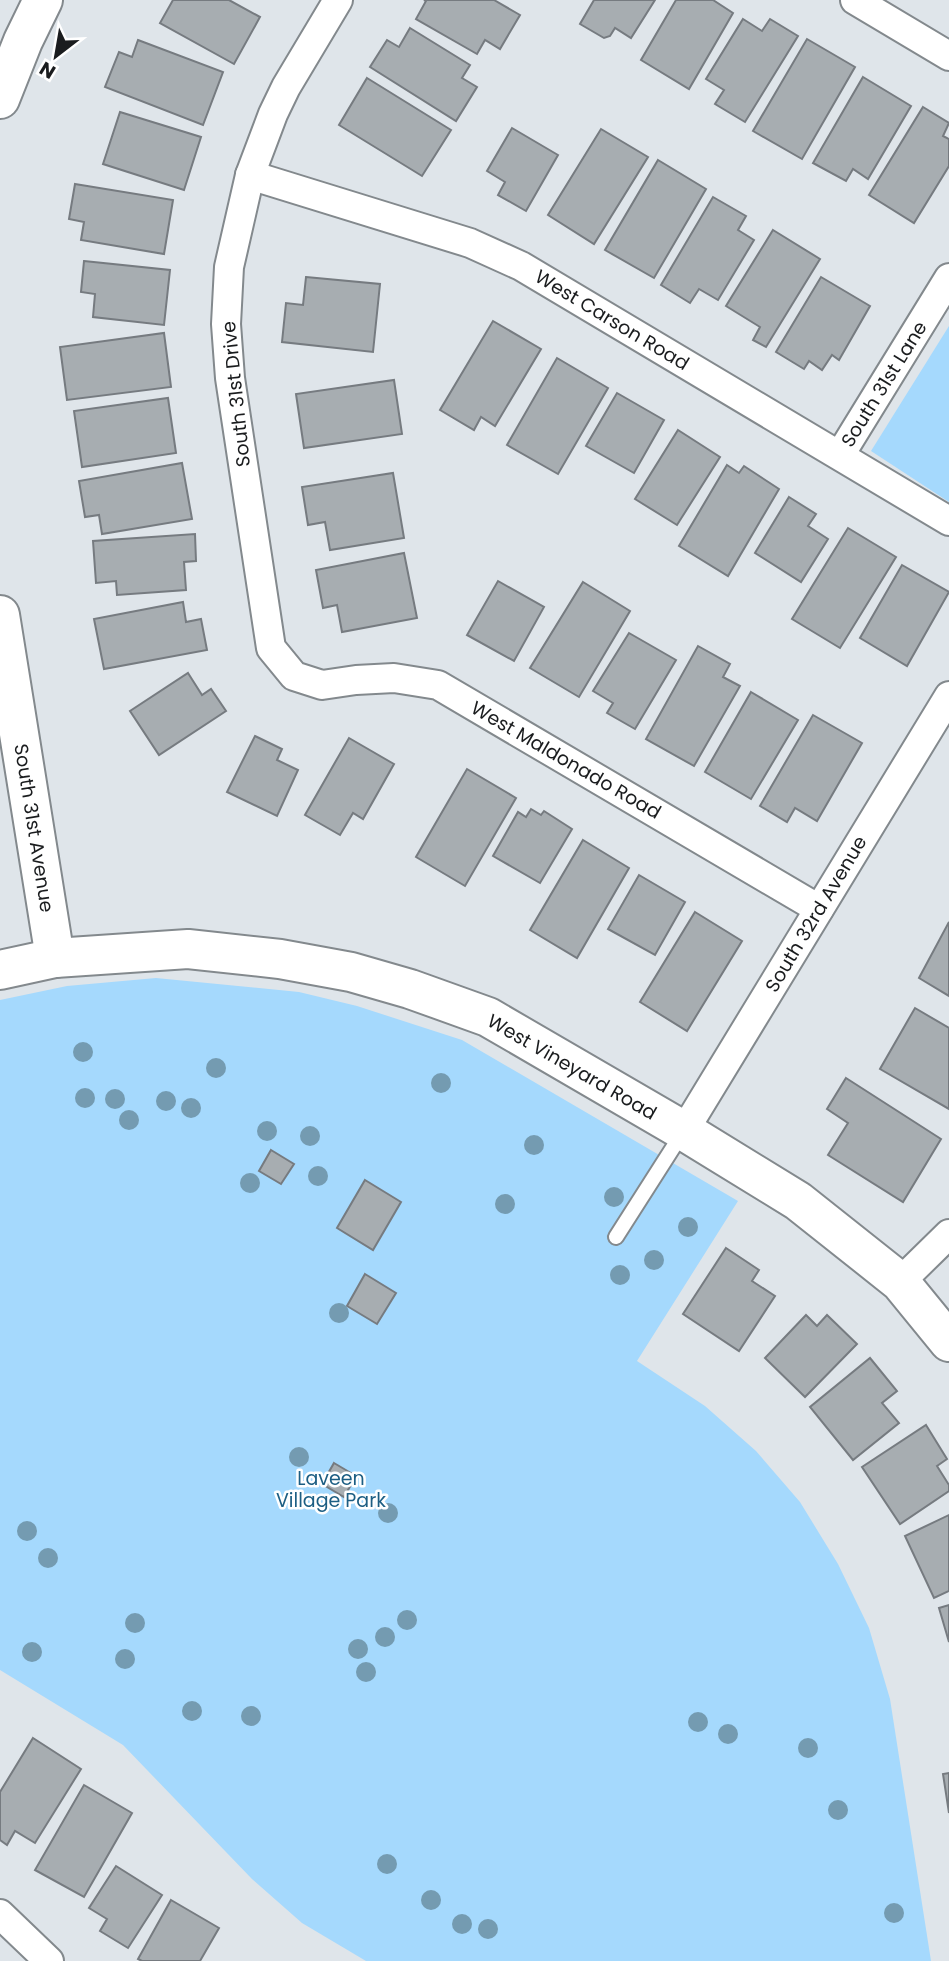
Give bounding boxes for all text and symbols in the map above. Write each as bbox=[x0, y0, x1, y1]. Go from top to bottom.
north arrow bbox=[21, 21, 91, 91]
text: N bbox=[34, 55, 61, 85]
street label: West Carson Road bbox=[530, 263, 694, 377]
street label: South 31st Lane bbox=[834, 316, 934, 452]
street label: South 31st Drive bbox=[215, 320, 257, 468]
street label: West Maldonado Road bbox=[466, 694, 666, 826]
street label: South 31st Avenue bbox=[7, 742, 61, 914]
street label: South 32rd Avenue bbox=[759, 831, 873, 997]
street label: West Vineyard Road bbox=[482, 1007, 662, 1127]
park label: Laveen Village Park bbox=[276, 1465, 386, 1514]

